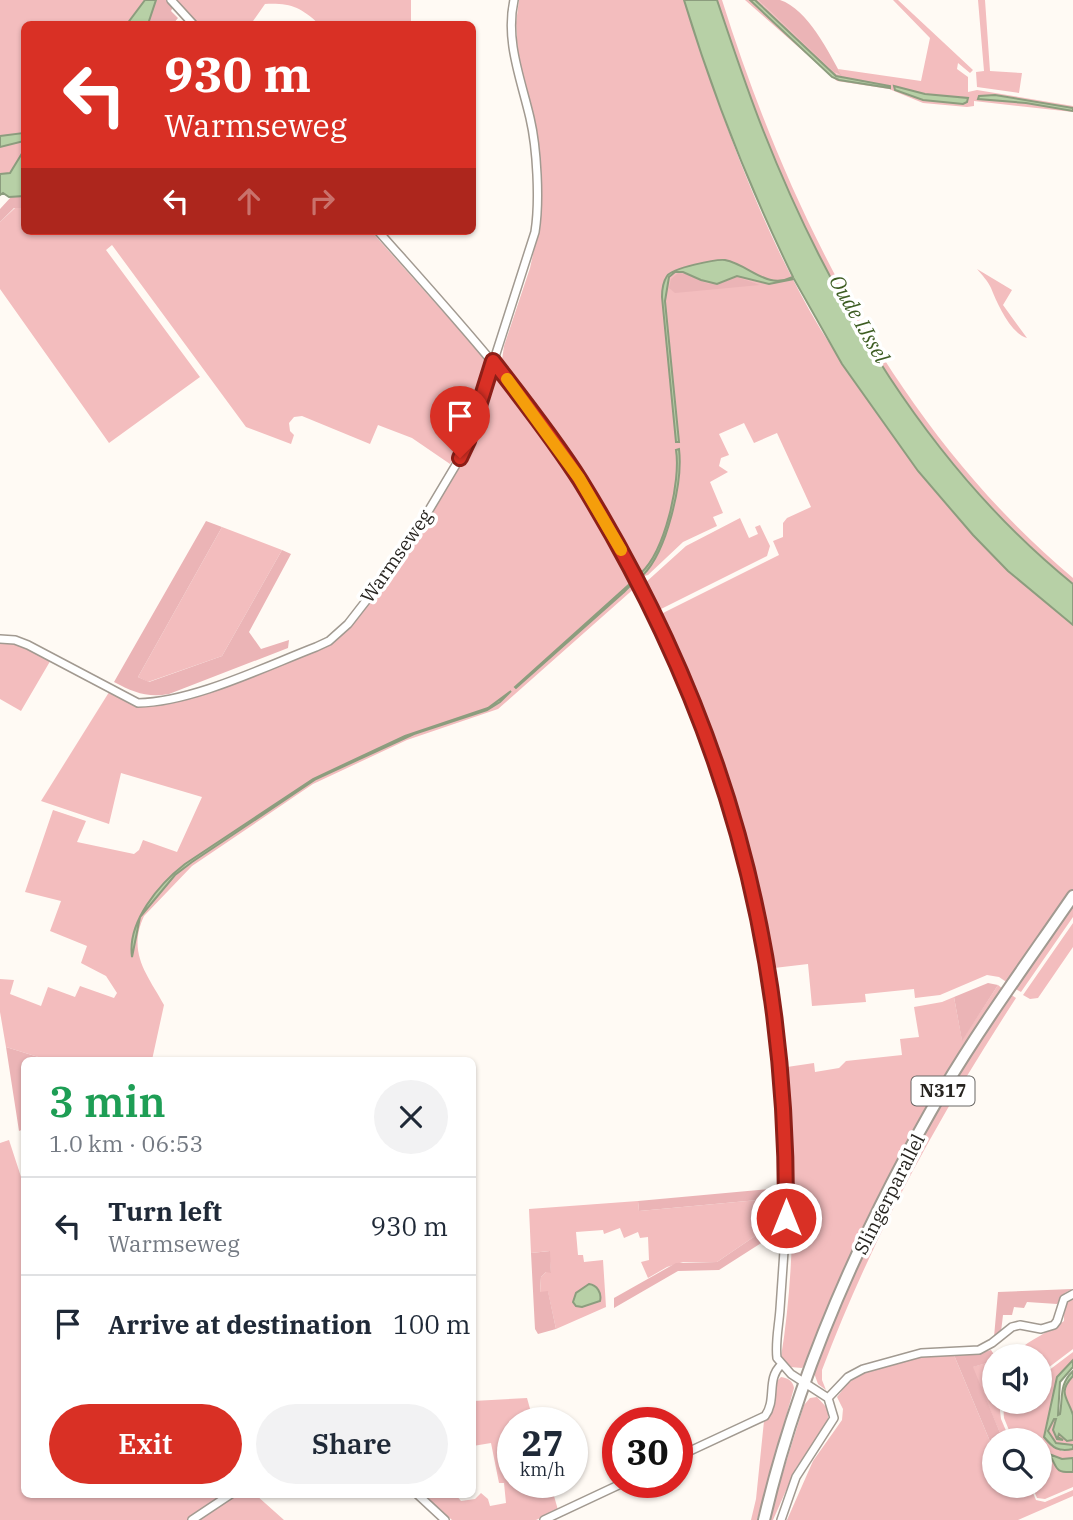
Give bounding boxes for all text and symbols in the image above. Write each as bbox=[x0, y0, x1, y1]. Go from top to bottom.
text: 930 m bbox=[164, 42, 311, 105]
icon: left bbox=[49, 49, 140, 140]
text: Warmseweg bbox=[164, 104, 347, 146]
icon: left bbox=[157, 182, 195, 220]
icon: ahead bbox=[230, 182, 268, 220]
icon: right bbox=[303, 182, 341, 220]
water label: Oude IJssel bbox=[823, 269, 897, 369]
pin bbox=[430, 386, 490, 458]
icon: arrive bbox=[441, 397, 479, 435]
street label: Warmseweg bbox=[355, 504, 437, 607]
text: 3 min bbox=[49, 1074, 166, 1129]
road number: N317 bbox=[912, 1076, 974, 1106]
button: close bbox=[374, 1080, 448, 1154]
text: 1.0 km · 06:53 bbox=[49, 1128, 203, 1158]
street label: Slingerparallel bbox=[848, 1129, 930, 1258]
position arrow bbox=[749, 1181, 823, 1255]
text: Turn left bbox=[108, 1194, 222, 1228]
icon: left bbox=[49, 1207, 87, 1245]
text: 930 m bbox=[370, 1209, 448, 1243]
text: Warmseweg bbox=[108, 1228, 240, 1258]
icon: arrive bbox=[49, 1305, 87, 1343]
text: Arrive at destination bbox=[108, 1307, 372, 1341]
text: 100 m bbox=[393, 1307, 471, 1341]
map controls bbox=[982, 1344, 1052, 1498]
button: sound bbox=[982, 1344, 1052, 1414]
button: Exit bbox=[49, 1404, 242, 1484]
button: Share bbox=[256, 1404, 448, 1484]
speed limit sign: 30 bbox=[602, 1407, 693, 1498]
text: 27 bbox=[521, 1420, 564, 1466]
button: search bbox=[982, 1428, 1052, 1498]
text: km/h bbox=[520, 1458, 565, 1481]

